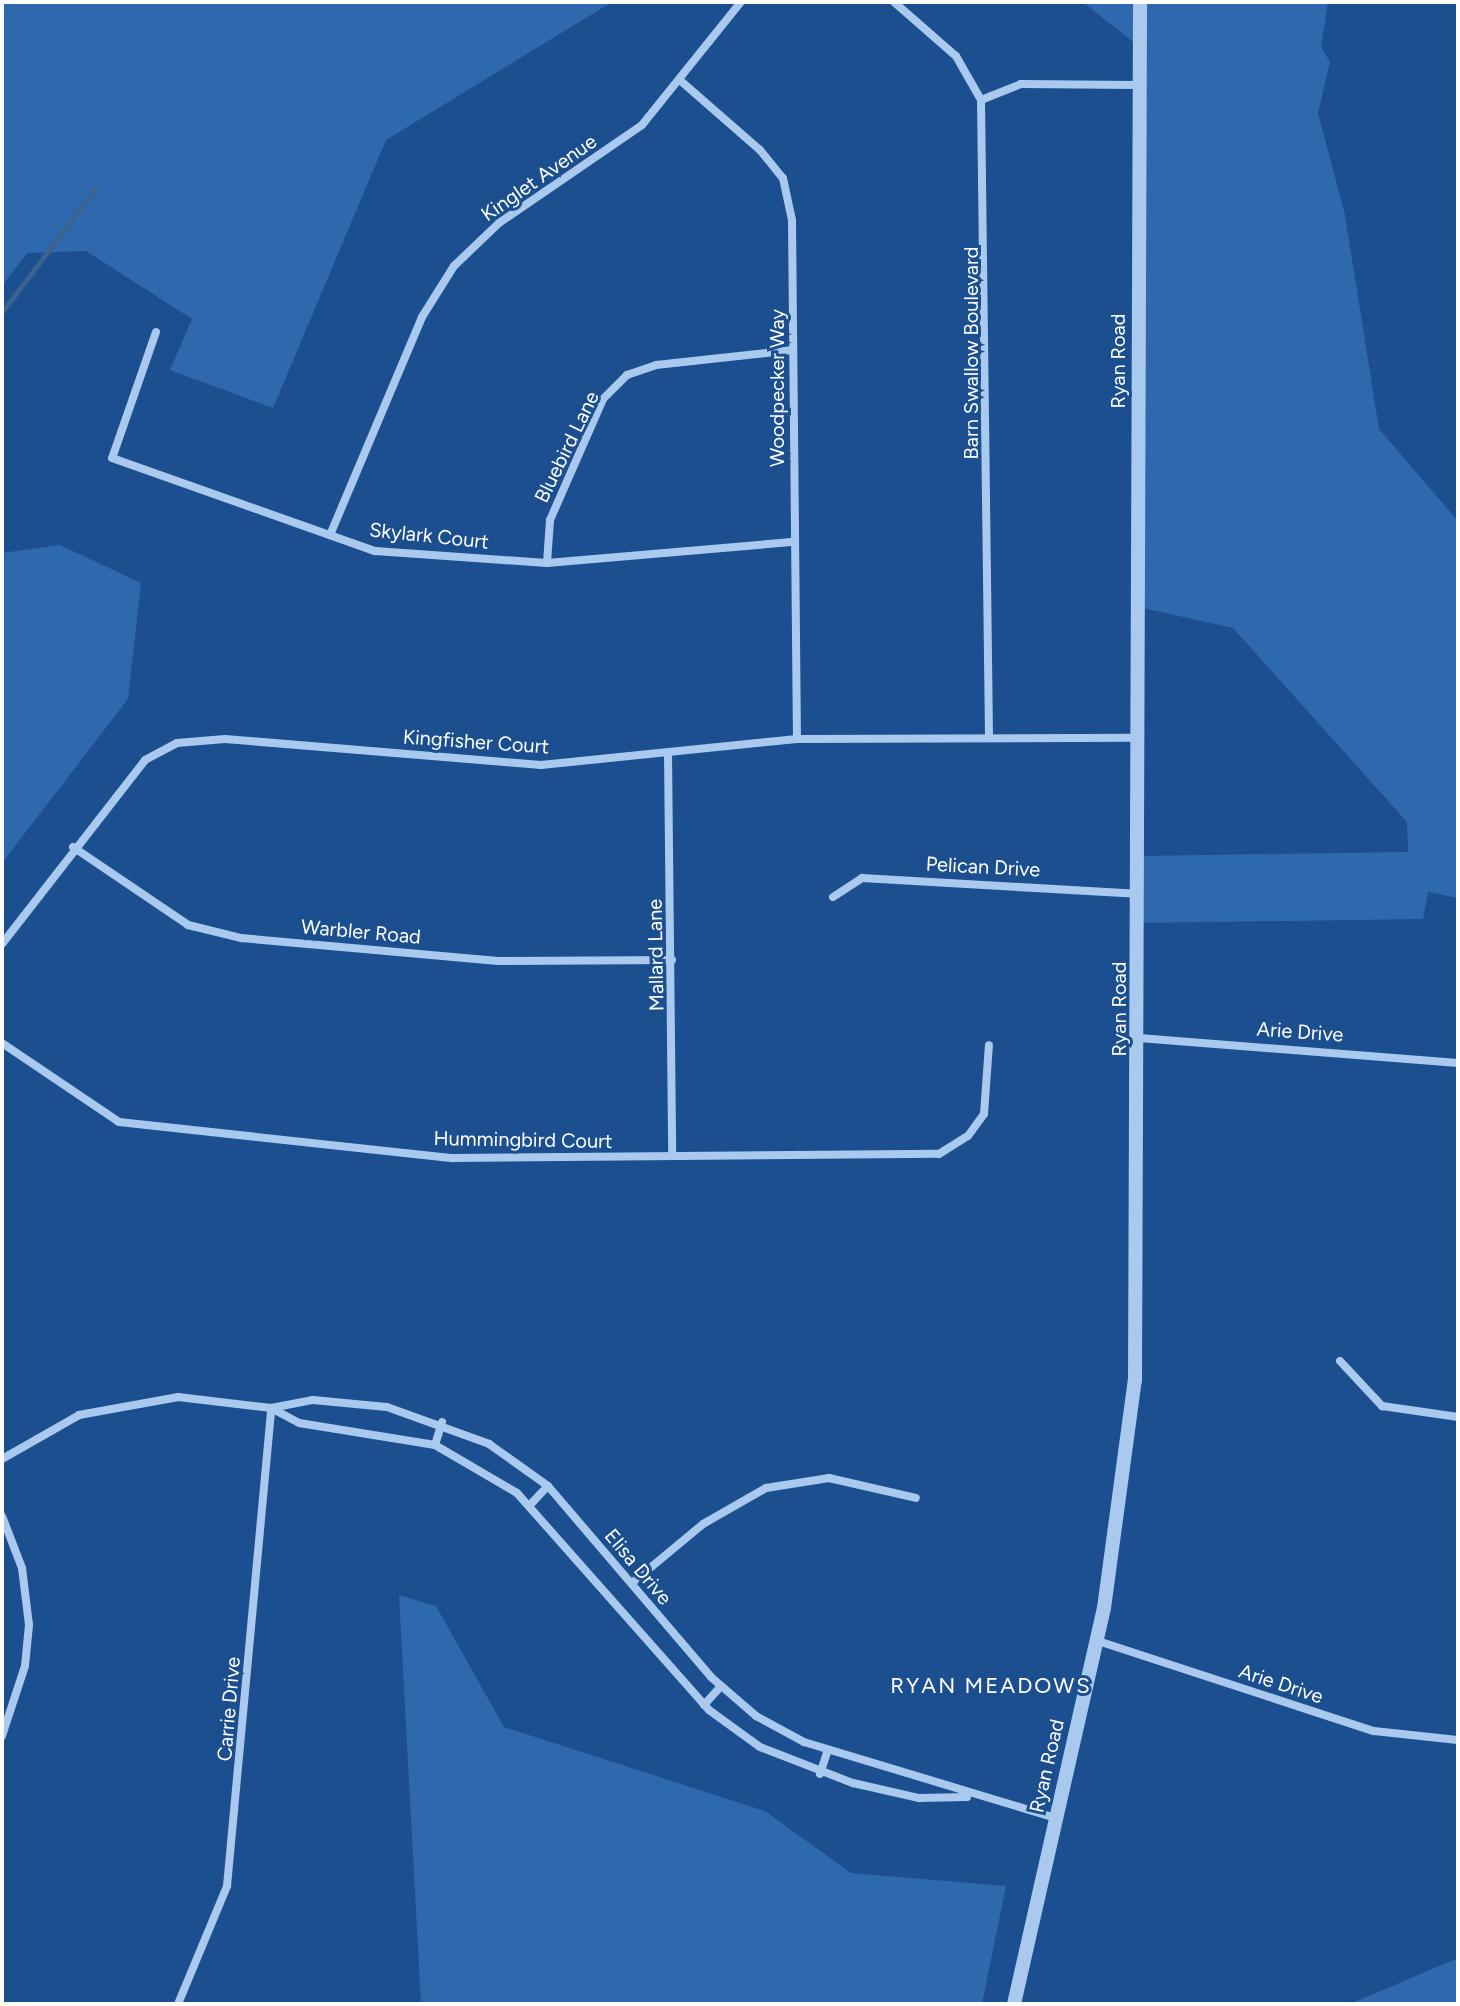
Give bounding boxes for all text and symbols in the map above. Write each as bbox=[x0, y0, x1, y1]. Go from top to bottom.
street label: Kinglet Avenue bbox=[477, 129, 601, 227]
street label: Barn Swallow Boulevard bbox=[959, 247, 983, 459]
street label: Woodpecker Way bbox=[765, 309, 789, 467]
street label: Ryan Road bbox=[1106, 313, 1130, 409]
street label: Bluebird Lane bbox=[530, 387, 604, 507]
street label: Skylark Court bbox=[368, 518, 490, 554]
street label: Kingfisher Court bbox=[402, 725, 550, 759]
street label: Pelican Drive bbox=[925, 852, 1041, 882]
street label: Mallard Lane bbox=[643, 899, 669, 1011]
street label: Warbler Road bbox=[300, 915, 422, 949]
street label: Ryan Road bbox=[1107, 961, 1131, 1057]
street label: Arie Drive bbox=[1256, 1017, 1344, 1047]
street label: Hummingbird Court bbox=[433, 1126, 613, 1154]
street label: Elisa Drive bbox=[599, 1524, 677, 1610]
street label: Carrie Drive bbox=[212, 1656, 246, 1762]
street label: Arie Drive bbox=[1236, 1659, 1326, 1709]
district label: RYAN MEADOWS bbox=[890, 1673, 1092, 1699]
street label: Ryan Road bbox=[1025, 1717, 1069, 1815]

